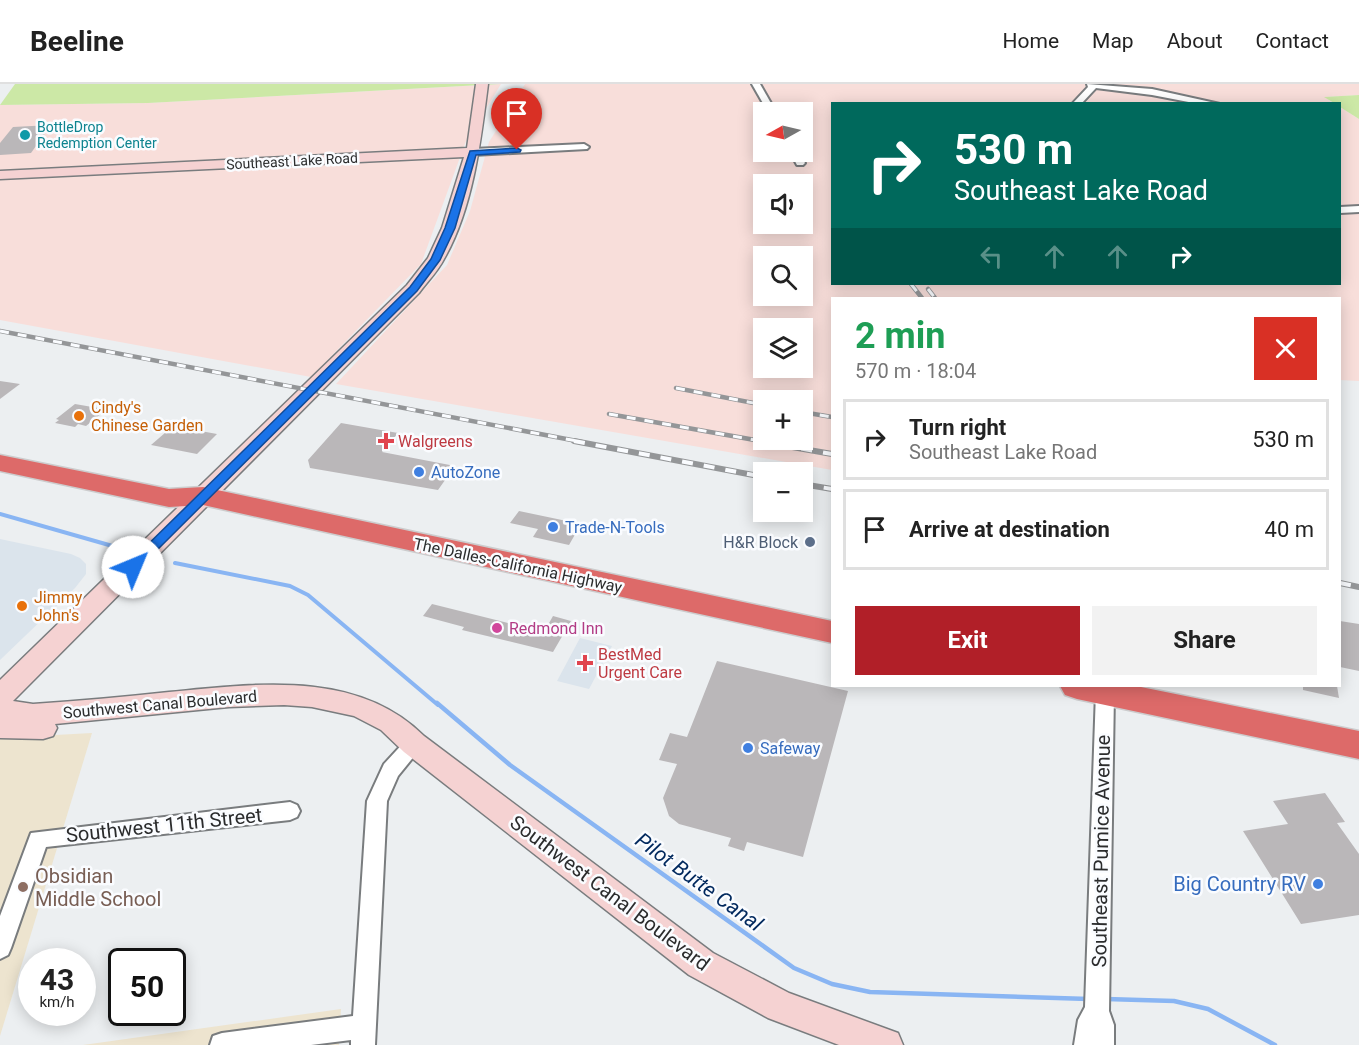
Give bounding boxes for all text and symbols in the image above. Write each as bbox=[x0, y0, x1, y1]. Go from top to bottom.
text: Beeline bbox=[30, 25, 124, 58]
text: Home bbox=[1003, 29, 1059, 53]
text: Map bbox=[1092, 29, 1134, 53]
text: About bbox=[1167, 29, 1223, 53]
text: Contact bbox=[1256, 29, 1329, 53]
pin bbox=[491, 88, 542, 150]
icon: arrive bbox=[500, 97, 533, 130]
north arrow bbox=[753, 102, 813, 162]
map controls bbox=[753, 102, 813, 522]
place label: BottleDrop Redemption Center bbox=[37, 119, 157, 151]
text: 530 m bbox=[954, 125, 1073, 174]
icon: right bbox=[855, 126, 933, 204]
marker: BottleDrop Redemption Center bbox=[18, 128, 32, 142]
street label: Southeast Lake Road bbox=[226, 150, 358, 172]
button: sound bbox=[753, 174, 813, 234]
text: Southeast Lake Road bbox=[954, 175, 1208, 207]
icon: left bbox=[975, 240, 1008, 273]
icon: ahead bbox=[1038, 240, 1071, 273]
icon: ahead bbox=[1101, 240, 1134, 273]
icon: right bbox=[1164, 240, 1197, 273]
button: search bbox=[753, 246, 813, 306]
text: 2 min bbox=[855, 315, 946, 357]
button: close bbox=[1254, 317, 1317, 380]
button: layers bbox=[753, 318, 813, 378]
text: 570 m · 18:04 bbox=[855, 359, 976, 383]
button: + bbox=[753, 390, 813, 450]
place label: Cindy's Chinese Garden bbox=[91, 398, 203, 435]
marker: Cindy's Chinese Garden bbox=[72, 409, 86, 423]
text: Turn right bbox=[909, 415, 1006, 440]
icon: right bbox=[858, 423, 891, 456]
text: 530 m bbox=[1252, 427, 1314, 452]
place label: Walgreens bbox=[398, 432, 473, 451]
marker: Walgreens bbox=[379, 434, 393, 448]
text: Southeast Lake Road bbox=[909, 440, 1097, 464]
button: − bbox=[753, 462, 813, 522]
place label: AutoZone bbox=[431, 463, 500, 482]
marker: AutoZone bbox=[412, 465, 426, 479]
icon: arrive bbox=[858, 513, 891, 546]
text: Arrive at destination bbox=[909, 517, 1110, 542]
text: 40 m bbox=[1265, 517, 1314, 542]
place label: Trade-N-Tools bbox=[565, 518, 665, 537]
marker: Trade-N-Tools bbox=[546, 520, 560, 534]
place label: H&R Block bbox=[723, 533, 799, 552]
street label: The Dalles-California Highway bbox=[412, 534, 624, 597]
position arrow bbox=[101, 535, 165, 599]
marker: H&R Block bbox=[803, 535, 817, 549]
place label: Jimmy John's bbox=[34, 588, 83, 625]
marker: Jimmy John's bbox=[15, 599, 29, 613]
button: Exit bbox=[855, 606, 1080, 675]
button: Share bbox=[1092, 606, 1317, 675]
place label: Redmond Inn bbox=[509, 619, 603, 638]
marker: Redmond Inn bbox=[490, 621, 504, 635]
place label: BestMed Urgent Care bbox=[598, 645, 682, 682]
marker: BestMed Urgent Care bbox=[576, 654, 594, 672]
street label: Southwest Canal Boulevard bbox=[62, 687, 258, 722]
street label: Southeast Pumice Avenue bbox=[1087, 734, 1115, 968]
place label: Safeway bbox=[760, 739, 821, 758]
marker: Safeway bbox=[741, 741, 755, 755]
street label: Southwest 11th Street bbox=[65, 803, 263, 847]
street label: Southwest Canal Boulevard bbox=[506, 810, 714, 976]
water label: Pilot Butte Canal bbox=[631, 828, 768, 937]
place label: Obsidian Middle School bbox=[35, 864, 161, 911]
place label: Big Country RV bbox=[1173, 872, 1306, 896]
marker: Big Country RV bbox=[1311, 877, 1325, 891]
marker: Obsidian Middle School bbox=[16, 880, 30, 894]
speed limit sign: 50 bbox=[108, 948, 186, 1026]
text: 43 bbox=[40, 962, 74, 997]
text: km/h bbox=[39, 993, 75, 1011]

